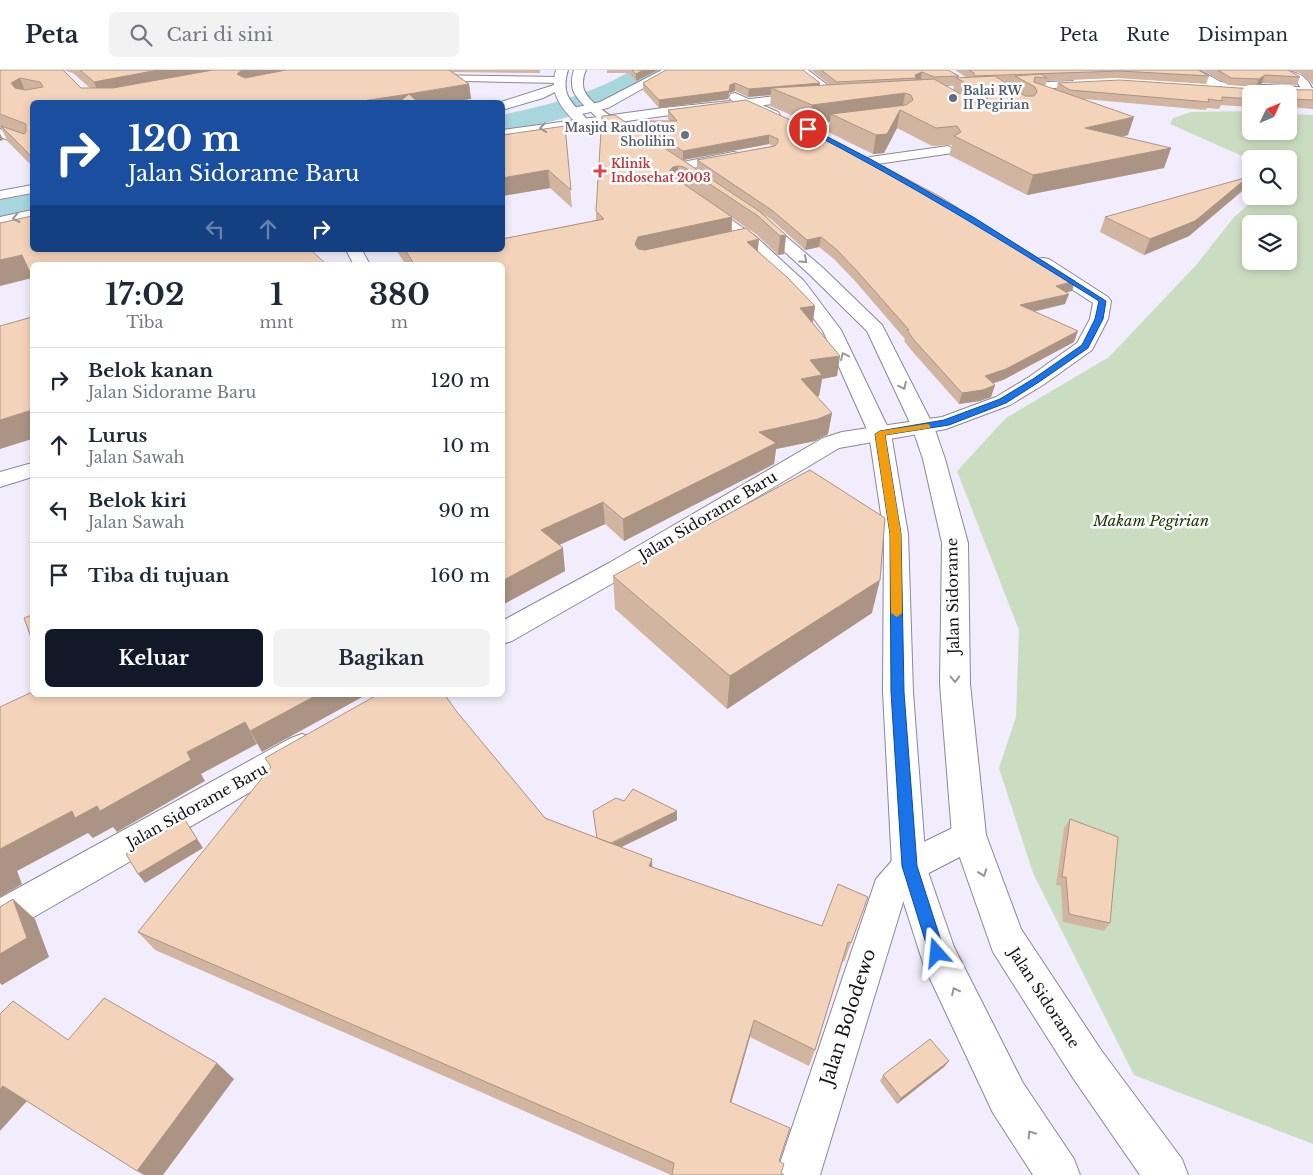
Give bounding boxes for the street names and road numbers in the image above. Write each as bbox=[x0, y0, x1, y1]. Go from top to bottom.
street label: Jalan Sidorame Baru bbox=[634, 467, 780, 565]
street label: Jalan Sidorame bbox=[942, 538, 963, 656]
street label: Jalan Sidorame Baru bbox=[121, 759, 270, 853]
street label: Jalan Sidorame bbox=[1004, 942, 1084, 1052]
street label: Jalan Bolodewo bbox=[815, 946, 880, 1090]

